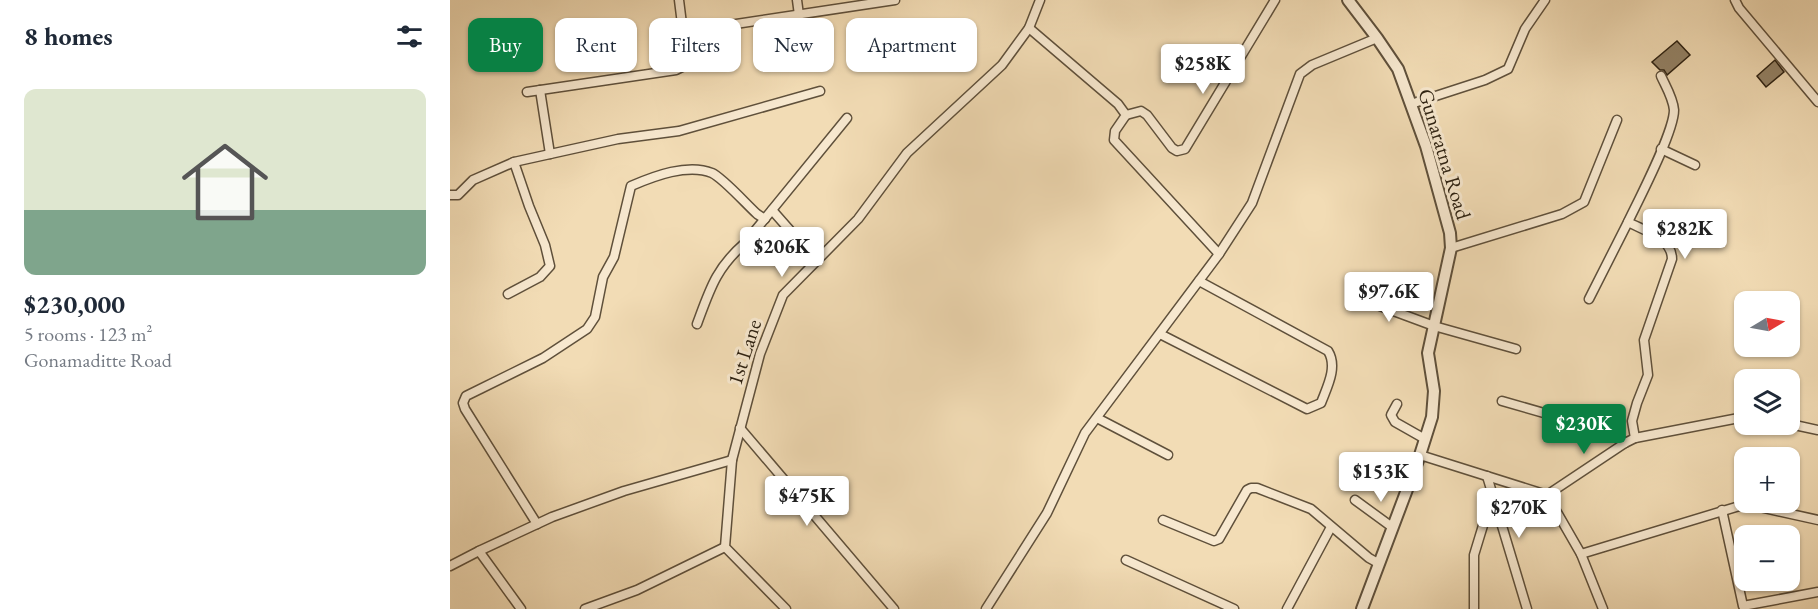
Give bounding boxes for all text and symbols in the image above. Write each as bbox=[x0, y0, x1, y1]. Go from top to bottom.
chip: Buy bbox=[468, 18, 543, 72]
chip: Rent bbox=[555, 18, 637, 72]
chip: Filters bbox=[649, 18, 741, 72]
chip: New bbox=[753, 18, 834, 72]
chip: Apartment bbox=[846, 18, 977, 72]
text: 8 homes bbox=[24, 19, 113, 53]
icon: filters bbox=[393, 20, 426, 53]
pin: $258K bbox=[1161, 44, 1245, 95]
text: $258K bbox=[1175, 50, 1231, 76]
street label: Gunaratna Road bbox=[1412, 85, 1478, 223]
icon: home bbox=[171, 128, 279, 236]
pin: $282K bbox=[1643, 209, 1727, 260]
text: $282K bbox=[1657, 215, 1713, 241]
pin: $206K bbox=[740, 227, 824, 278]
text: $206K bbox=[754, 233, 810, 259]
pin: $97.6K bbox=[1340, 272, 1438, 323]
text: $97.6K bbox=[1358, 278, 1420, 304]
text: $230,000 bbox=[24, 287, 125, 321]
north arrow bbox=[1734, 291, 1800, 357]
map controls bbox=[1734, 291, 1800, 591]
street label: 1st Lane bbox=[721, 316, 767, 388]
text: 5 rooms · 123 m² bbox=[24, 321, 152, 347]
text: Gonamaditte Road bbox=[24, 347, 172, 373]
button: layers bbox=[1734, 369, 1800, 435]
pin: $230K bbox=[1542, 404, 1626, 455]
text: $230K bbox=[1556, 410, 1612, 436]
button: + bbox=[1734, 447, 1800, 513]
pin: $153K bbox=[1339, 452, 1423, 503]
text: $153K bbox=[1353, 458, 1409, 484]
pin: $475K bbox=[765, 476, 849, 527]
text: $475K bbox=[779, 482, 835, 508]
pin: $270K bbox=[1477, 488, 1561, 539]
text: $270K bbox=[1491, 494, 1547, 520]
button: − bbox=[1734, 525, 1800, 591]

